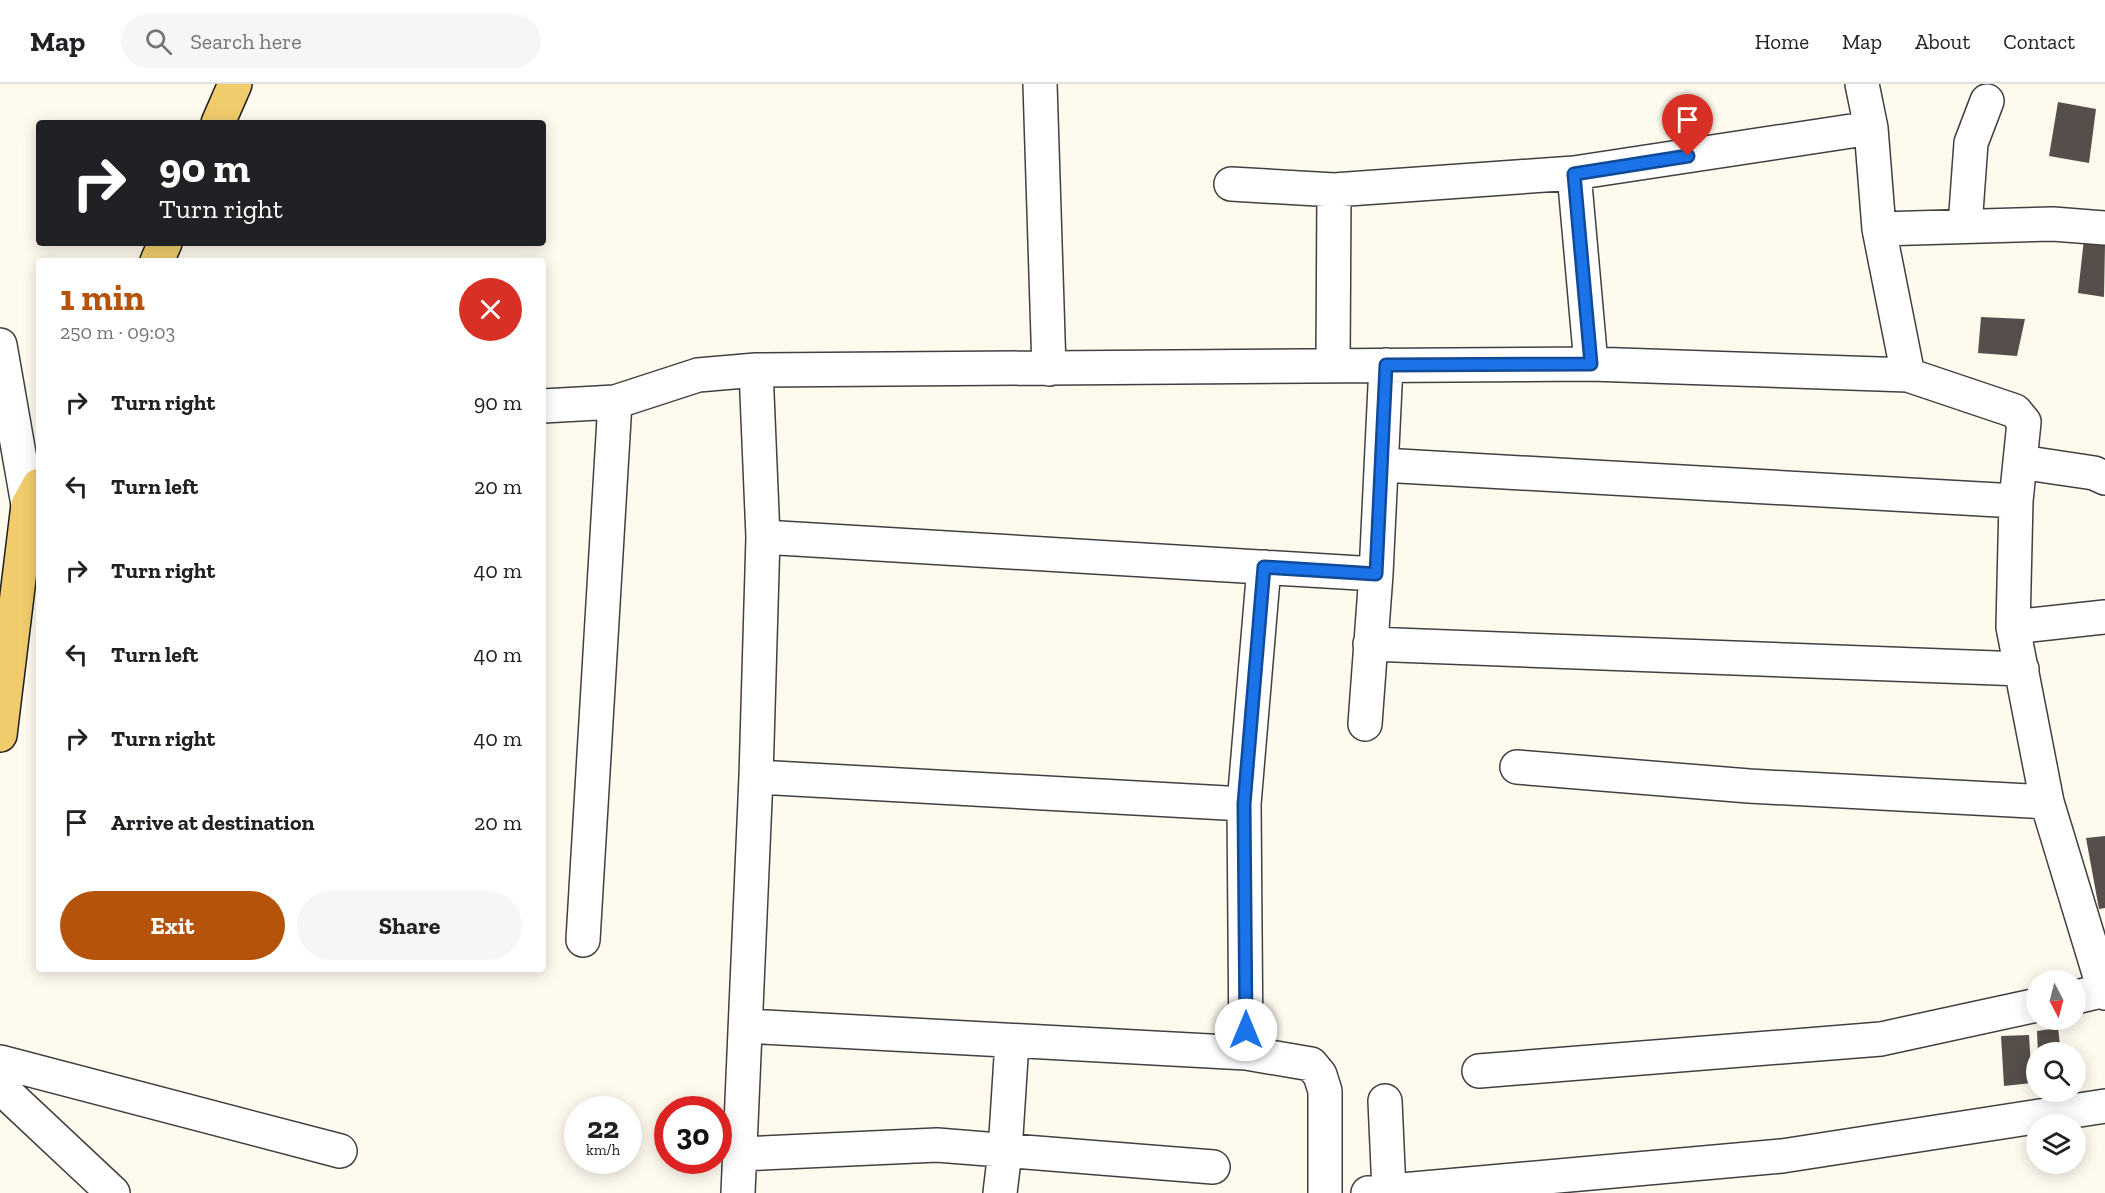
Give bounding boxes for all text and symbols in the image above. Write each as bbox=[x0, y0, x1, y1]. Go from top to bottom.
search box bbox=[121, 14, 541, 68]
text: Map bbox=[30, 25, 85, 58]
icon: search bbox=[142, 25, 175, 58]
text: Search here bbox=[190, 28, 302, 55]
text: Home bbox=[1755, 29, 1809, 54]
text: Map bbox=[1842, 29, 1882, 54]
text: About bbox=[1915, 29, 1970, 54]
text: Contact bbox=[2003, 29, 2075, 54]
pin bbox=[1662, 94, 1713, 156]
icon: arrive bbox=[1671, 103, 1704, 136]
text: 90 m bbox=[159, 142, 250, 193]
icon: right bbox=[60, 144, 138, 222]
text: Turn right bbox=[159, 193, 283, 225]
text: 1 min bbox=[60, 276, 145, 319]
button: close bbox=[459, 278, 522, 341]
text: 250 m · 09:03 bbox=[60, 320, 175, 344]
icon: right bbox=[60, 386, 93, 419]
text: Turn right bbox=[111, 389, 215, 416]
text: 90 m bbox=[474, 389, 522, 416]
icon: left bbox=[60, 470, 93, 503]
text: Turn left bbox=[111, 473, 198, 500]
text: 20 m bbox=[474, 473, 522, 500]
icon: right bbox=[60, 554, 93, 587]
text: Turn right bbox=[111, 557, 215, 584]
text: 40 m bbox=[473, 557, 522, 584]
icon: left bbox=[60, 638, 93, 671]
text: Turn left bbox=[111, 641, 198, 668]
text: 40 m bbox=[473, 641, 522, 668]
icon: right bbox=[60, 722, 93, 755]
text: Turn right bbox=[111, 725, 215, 752]
text: 40 m bbox=[473, 725, 522, 752]
icon: arrive bbox=[60, 806, 93, 839]
text: Arrive at destination bbox=[111, 809, 314, 836]
text: 20 m bbox=[474, 809, 522, 836]
button: Exit bbox=[60, 891, 285, 960]
button: Share bbox=[297, 891, 522, 960]
north arrow bbox=[2026, 970, 2086, 1030]
map controls bbox=[2026, 970, 2086, 1174]
position arrow bbox=[1214, 998, 1278, 1062]
button: search bbox=[2026, 1042, 2086, 1102]
speed limit sign: 30 bbox=[654, 1096, 732, 1174]
text: 22 bbox=[587, 1110, 619, 1146]
button: layers bbox=[2026, 1114, 2086, 1174]
text: km/h bbox=[586, 1141, 620, 1159]

